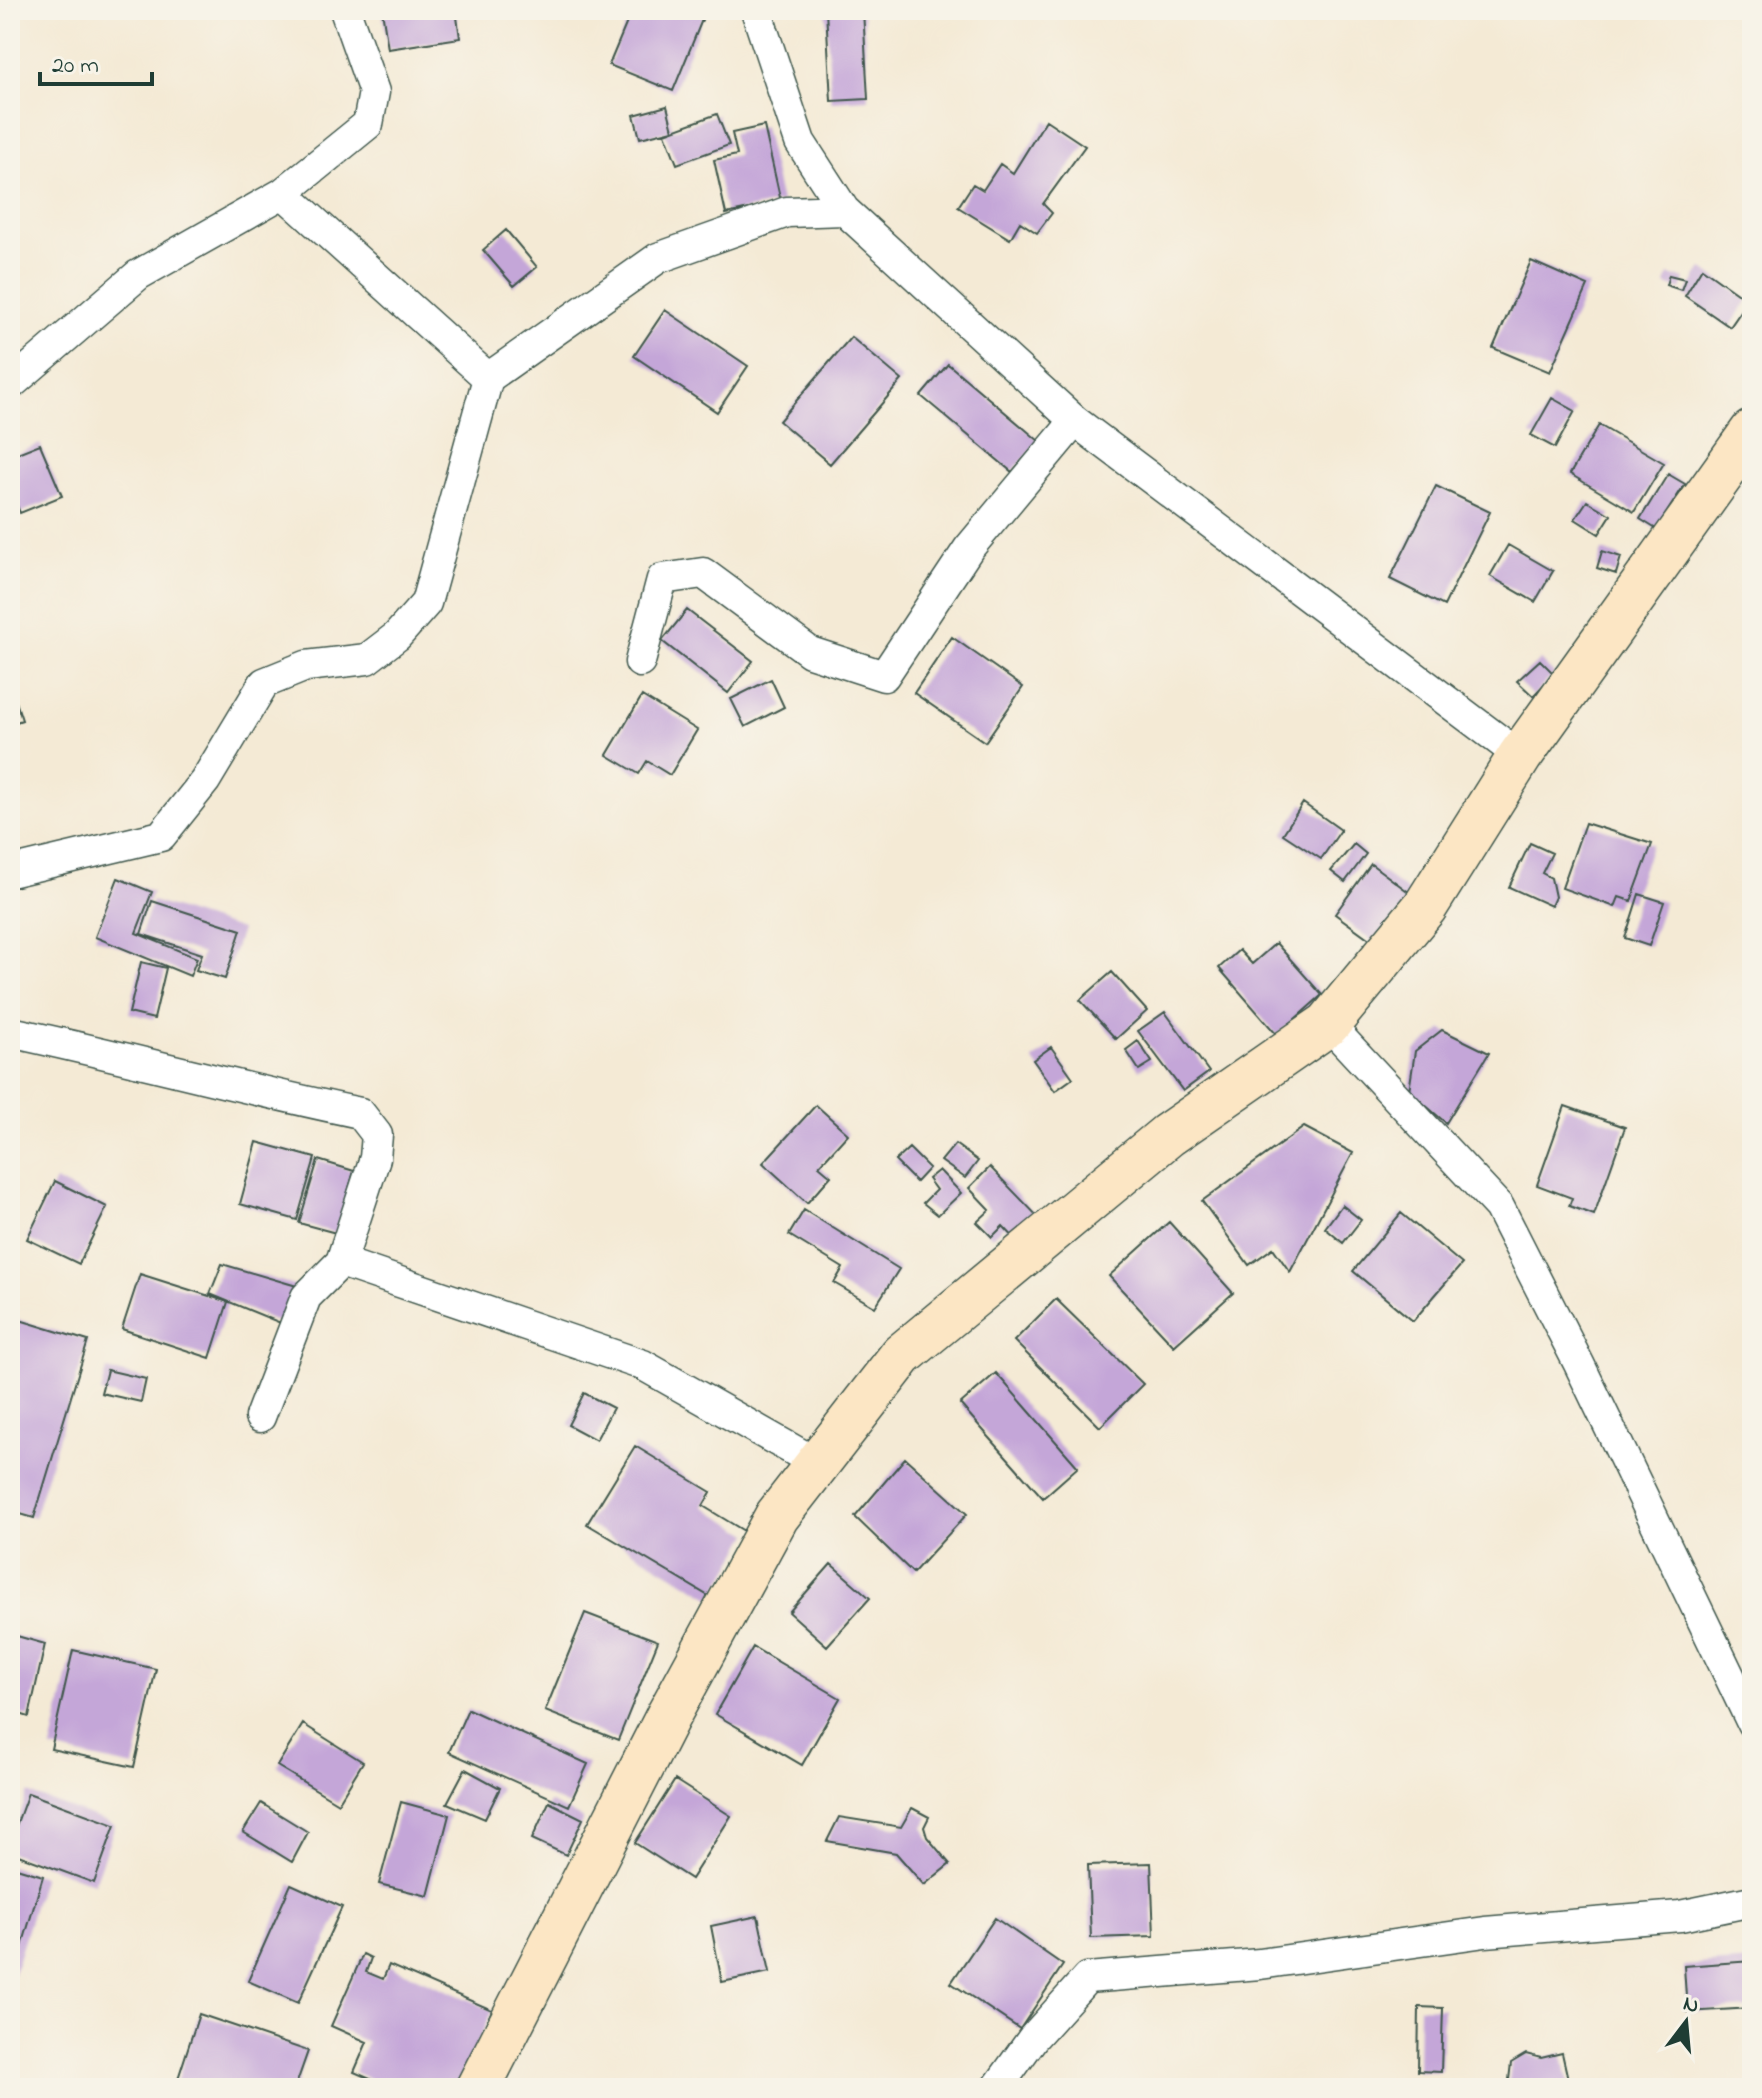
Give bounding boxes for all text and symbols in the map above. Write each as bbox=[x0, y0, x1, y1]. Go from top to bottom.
scale bar bbox=[40, 36, 152, 86]
text: 20 m bbox=[52, 49, 99, 84]
north arrow bbox=[1646, 1982, 1726, 2062]
text: N bbox=[1679, 1988, 1702, 2023]

